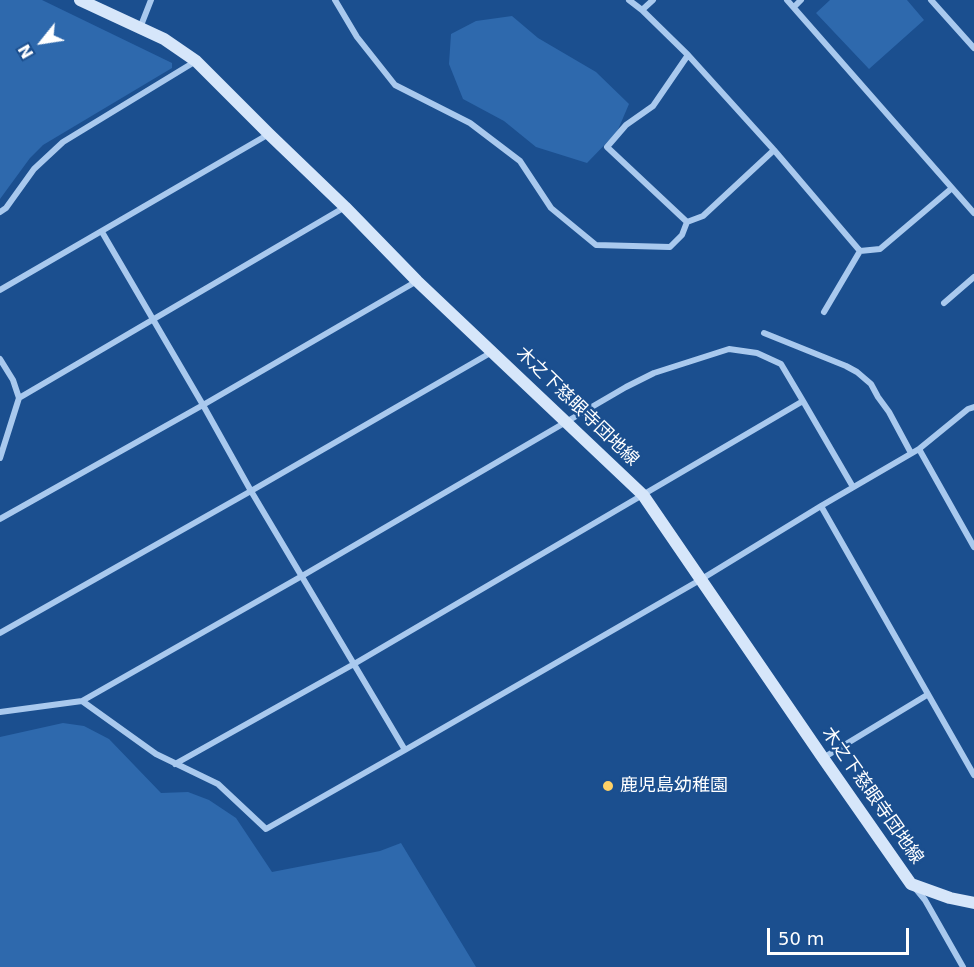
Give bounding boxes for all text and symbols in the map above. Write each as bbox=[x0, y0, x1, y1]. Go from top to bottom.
north arrow bbox=[12, 12, 72, 72]
text: N bbox=[14, 41, 38, 62]
street label: 木之下慈眼寺団地線 bbox=[511, 343, 643, 471]
street label: 木之下慈眼寺団地線 bbox=[817, 723, 927, 869]
place label: 鹿児島幼稚園 bbox=[620, 775, 728, 797]
marker: 鹿児島幼稚園 bbox=[601, 779, 615, 793]
scale bar bbox=[770, 916, 912, 954]
text: 50 m bbox=[778, 928, 824, 949]

